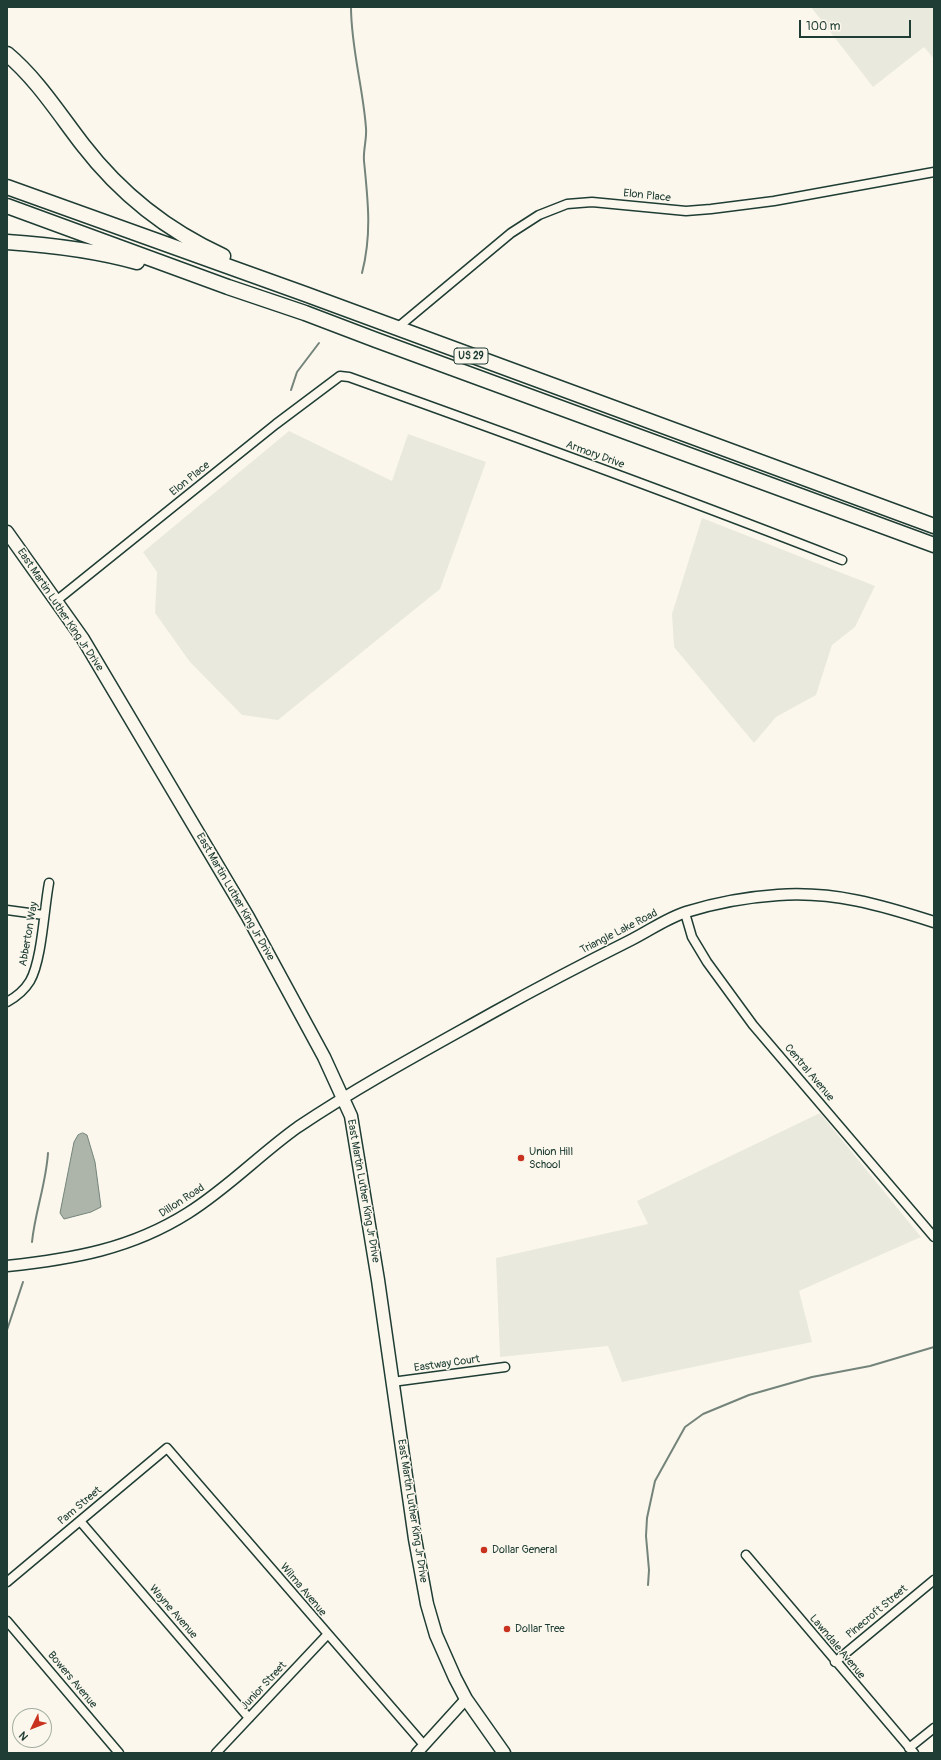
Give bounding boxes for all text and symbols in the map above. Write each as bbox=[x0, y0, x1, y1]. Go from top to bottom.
scale bar bbox=[801, 12, 913, 38]
text: 100 m bbox=[806, 19, 840, 34]
street label: Elon Place bbox=[623, 187, 671, 205]
road number: US 29 bbox=[454, 348, 488, 364]
street label: Armory Drive bbox=[564, 438, 626, 472]
street label: Elon Place bbox=[167, 459, 213, 499]
street label: East Martin Luther King Jr Drive bbox=[14, 546, 106, 674]
street label: East Martin Luther King Jr Drive bbox=[193, 831, 277, 963]
street label: Abberton Way bbox=[17, 901, 41, 967]
street label: Triangle Lake Road bbox=[578, 907, 660, 957]
street label: Central Avenue bbox=[781, 1042, 837, 1104]
street label: East Martin Luther King Jr Drive bbox=[344, 1118, 382, 1264]
place label: Union Hill School bbox=[529, 1145, 573, 1171]
marker: Union Hill School bbox=[516, 1153, 526, 1163]
street label: Dillon Road bbox=[157, 1181, 207, 1221]
street label: Eastway Court bbox=[413, 1353, 481, 1375]
street label: East Martin Luther King Jr Drive bbox=[394, 1438, 430, 1584]
street label: Pam Street bbox=[56, 1484, 104, 1528]
place label: Dollar General bbox=[492, 1543, 557, 1557]
marker: Dollar General bbox=[479, 1545, 489, 1555]
street label: Wilma Avenue bbox=[277, 1561, 329, 1619]
street label: Wayne Avenue bbox=[146, 1582, 200, 1642]
street label: Pinecroft Street bbox=[844, 1583, 910, 1641]
street label: Lawndale Avenue bbox=[806, 1612, 868, 1682]
place label: Dollar Tree bbox=[515, 1622, 565, 1636]
marker: Dollar Tree bbox=[502, 1624, 512, 1634]
street label: Bowers Avenue bbox=[44, 1649, 100, 1711]
street label: Junior Street bbox=[238, 1659, 290, 1713]
north arrow bbox=[12, 1708, 52, 1748]
text: N bbox=[16, 1729, 31, 1743]

